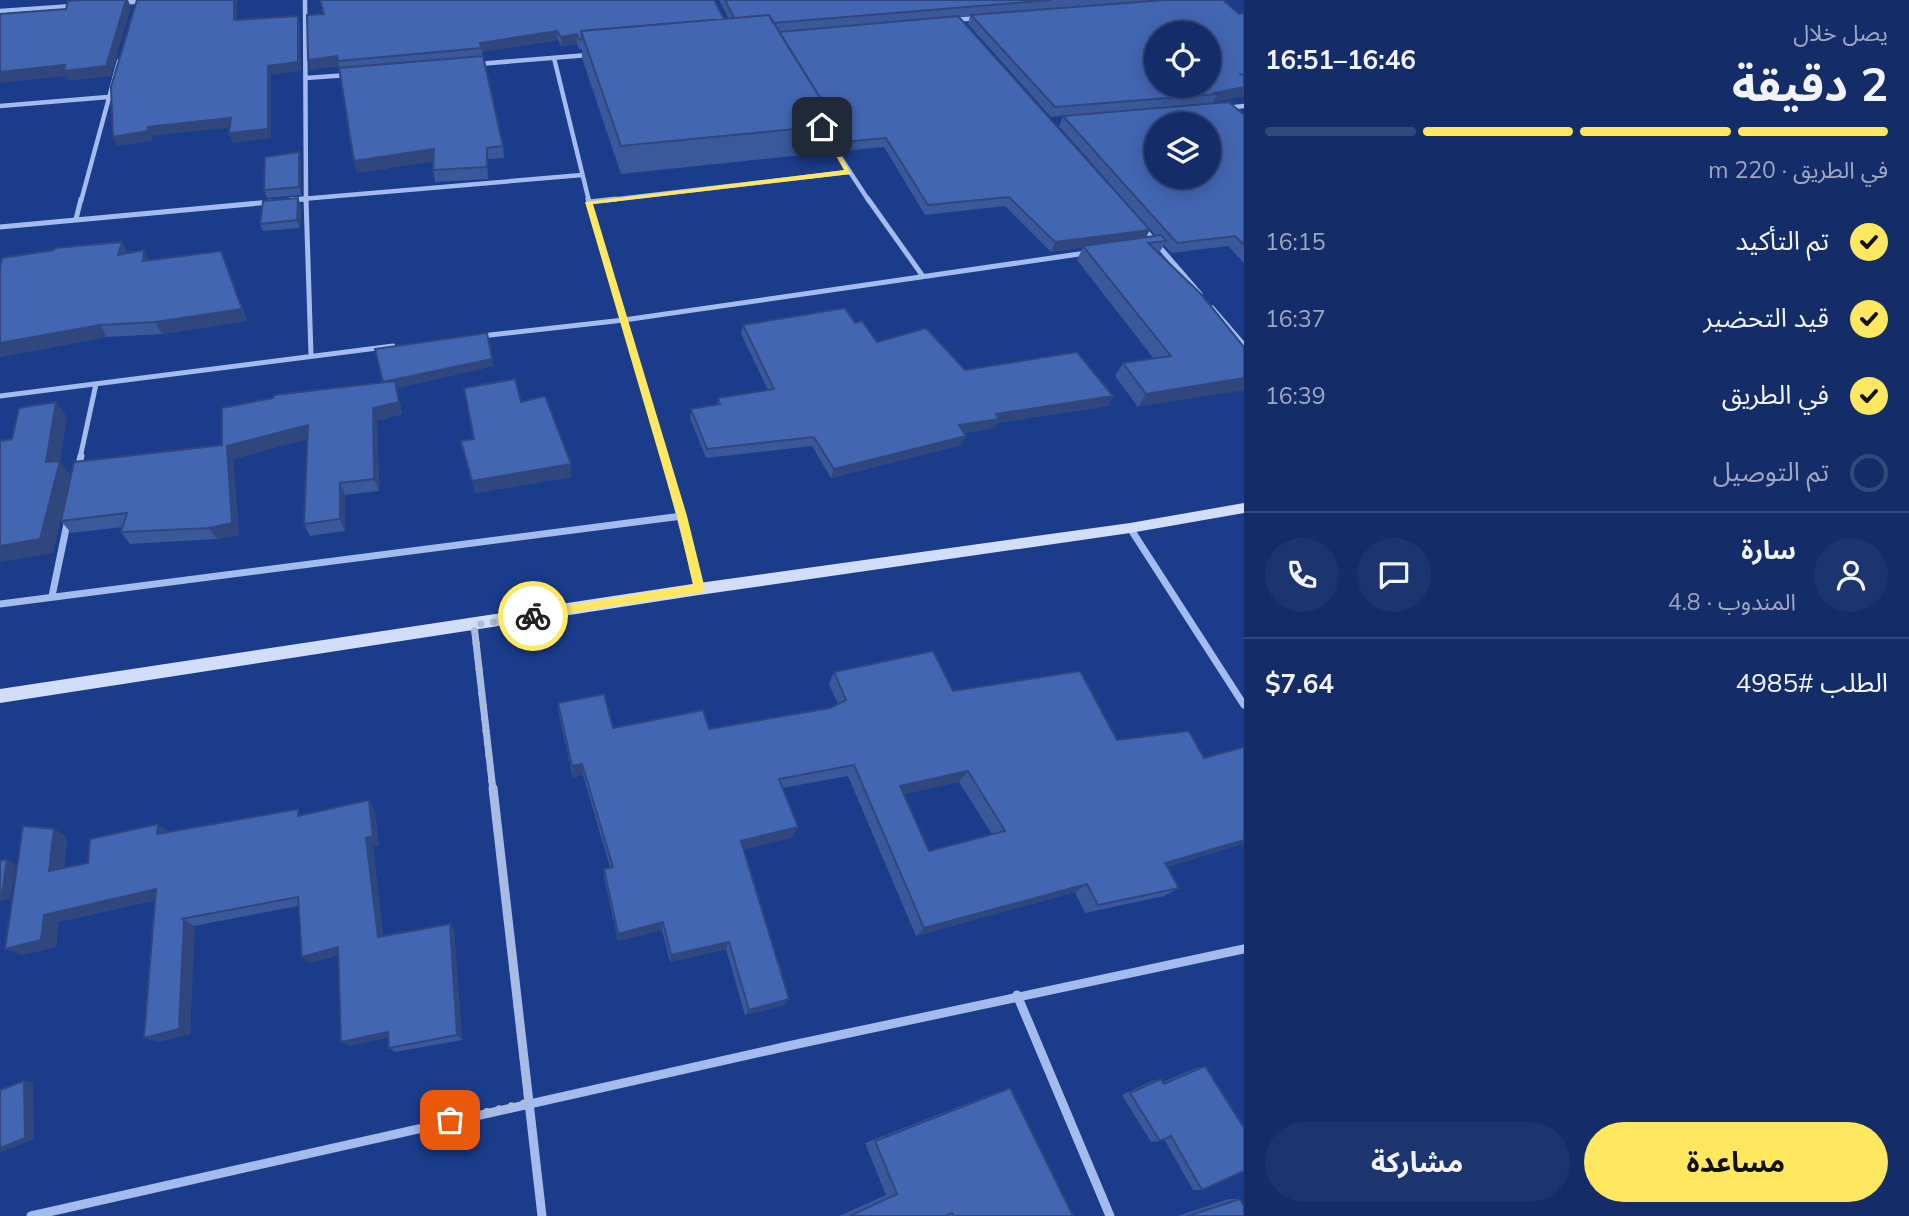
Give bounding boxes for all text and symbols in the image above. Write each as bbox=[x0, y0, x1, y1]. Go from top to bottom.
text: يصل خلال bbox=[1793, 18, 1888, 47]
map controls bbox=[1144, 21, 1221, 189]
button: locate bbox=[1144, 21, 1221, 98]
text: 16:46–16:51 bbox=[1265, 43, 1416, 76]
text: 2 دقيقة bbox=[1732, 55, 1888, 113]
pin bbox=[792, 97, 852, 157]
icon: home bbox=[803, 108, 841, 146]
button: layers bbox=[1144, 112, 1221, 189]
text: في الطريق · 220 m bbox=[1708, 155, 1888, 184]
icon: check bbox=[1850, 223, 1888, 261]
text: تم التأكيد bbox=[1735, 224, 1829, 257]
text: 16:15 bbox=[1265, 227, 1325, 256]
icon: check bbox=[1850, 300, 1888, 338]
text: قيد التحضير bbox=[1703, 301, 1829, 334]
text: 16:37 bbox=[1265, 304, 1325, 333]
icon: check bbox=[1850, 377, 1888, 415]
text: في الطريق bbox=[1722, 378, 1829, 411]
text: 16:39 bbox=[1265, 381, 1325, 410]
text: تم التوصيل bbox=[1713, 455, 1829, 488]
text: سارة bbox=[1741, 533, 1796, 566]
button: phone bbox=[1265, 538, 1339, 612]
button: chat bbox=[1357, 538, 1431, 612]
button: person bbox=[1814, 538, 1888, 612]
courier bbox=[498, 581, 568, 651]
text: المندوب · 4.8 bbox=[1668, 587, 1796, 616]
icon: bike bbox=[514, 597, 552, 635]
text: الطلب #4985 bbox=[1736, 666, 1888, 699]
text: $7.64 bbox=[1265, 667, 1334, 700]
pin bbox=[420, 1090, 480, 1150]
icon: bag bbox=[431, 1101, 469, 1139]
button: مشاركة bbox=[1265, 1122, 1570, 1202]
button: مساعدة bbox=[1584, 1122, 1888, 1202]

